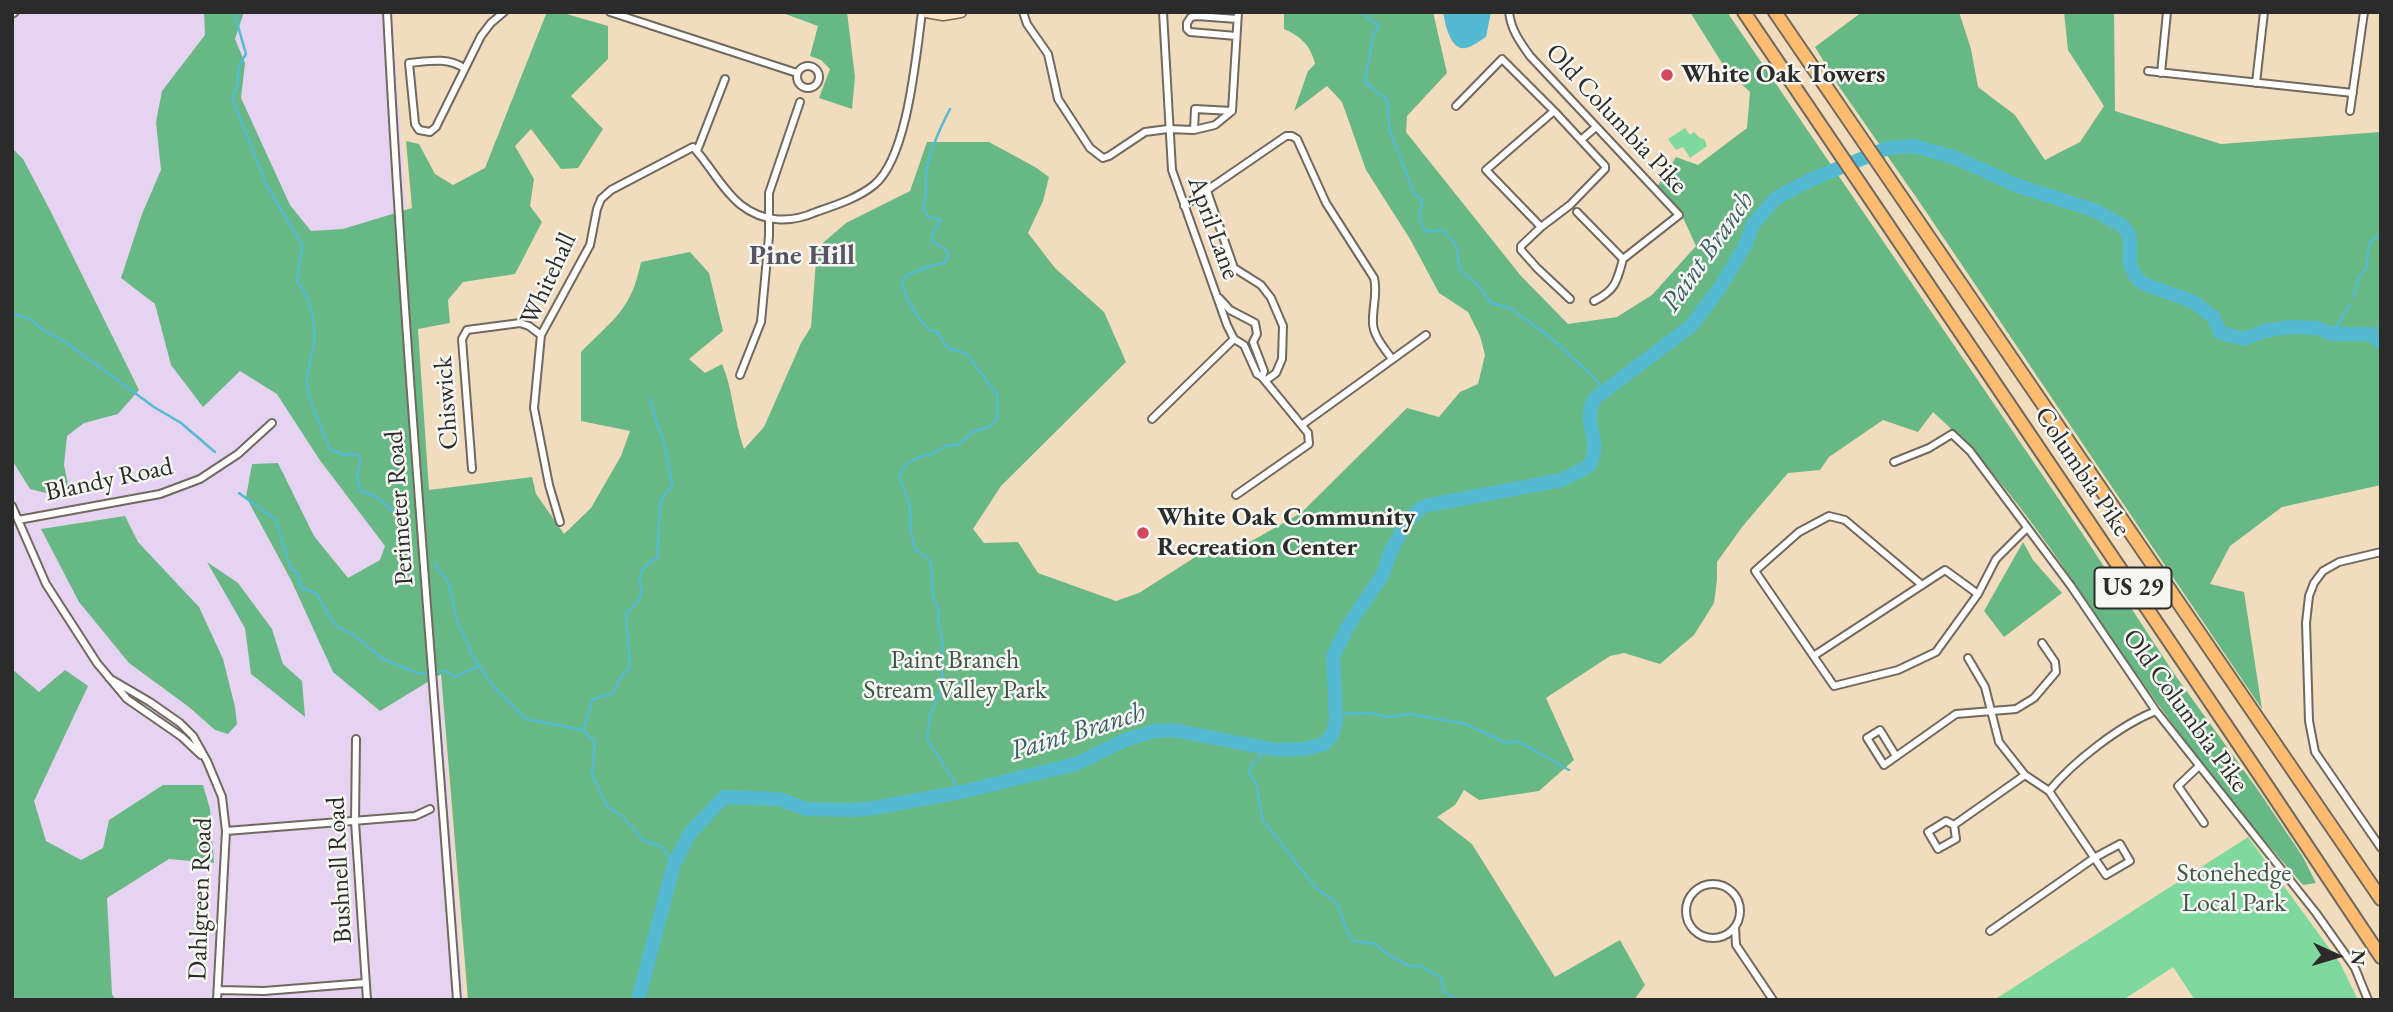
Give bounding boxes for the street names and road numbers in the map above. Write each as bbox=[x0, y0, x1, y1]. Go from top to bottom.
street label: Old Columbia Pike bbox=[1538, 37, 1694, 201]
street label: April Lane bbox=[1180, 172, 1246, 284]
street label: Whitehall bbox=[514, 228, 584, 330]
street label: Chiswick bbox=[428, 355, 466, 451]
street label: Columbia Pike bbox=[2027, 401, 2137, 543]
street label: Perimeter Road bbox=[379, 429, 421, 587]
street label: Blandy Road bbox=[42, 451, 176, 509]
road number: US 29 bbox=[2094, 568, 2172, 608]
street label: Old Columbia Pike bbox=[2115, 623, 2255, 799]
street label: Bushnell Road bbox=[321, 796, 359, 944]
street label: Dahlgreen Road bbox=[183, 817, 219, 981]

